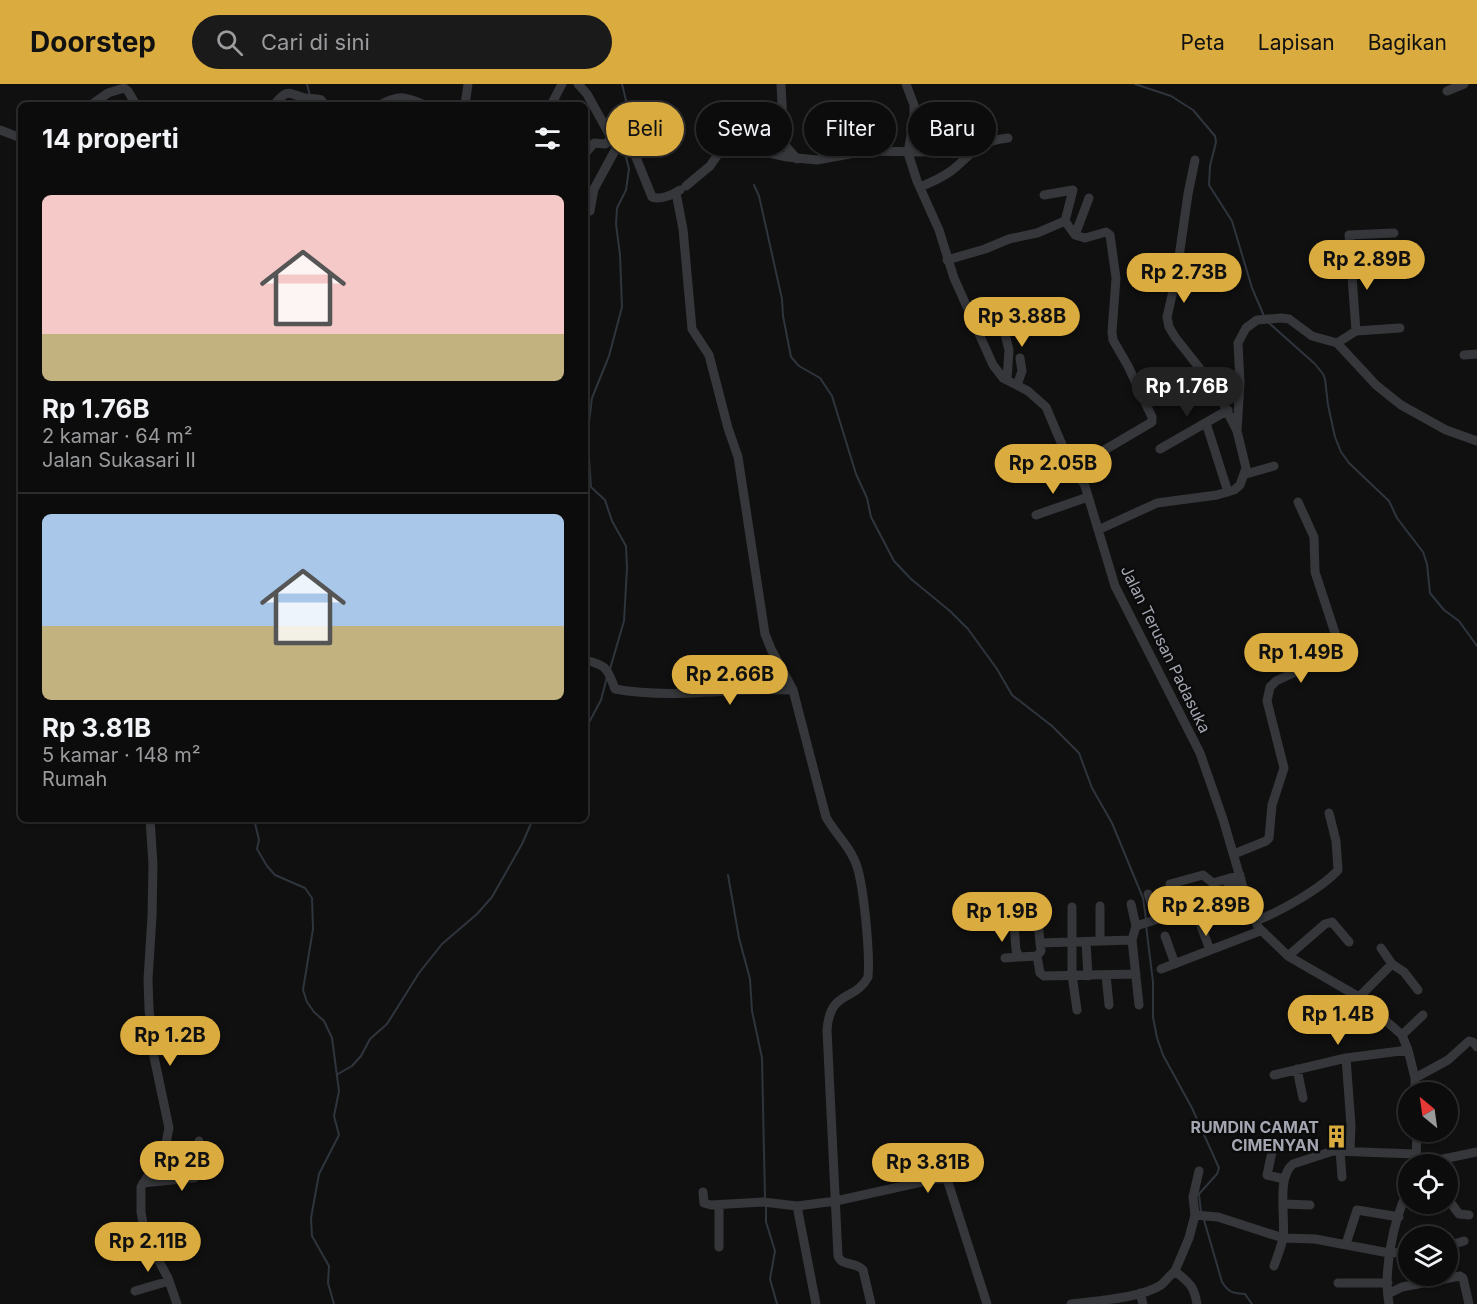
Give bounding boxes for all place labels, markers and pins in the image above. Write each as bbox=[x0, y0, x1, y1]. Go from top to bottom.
pin: Rp 2.89B bbox=[1305, 240, 1429, 291]
pin: Rp 2.73B bbox=[1122, 253, 1246, 304]
pin: Rp 3.88B bbox=[960, 297, 1084, 348]
pin: Rp 1.76B bbox=[1125, 367, 1249, 418]
pin: Rp 2.05B bbox=[991, 444, 1115, 495]
pin: Rp 1.49B bbox=[1239, 633, 1363, 684]
pin: Rp 2.66B bbox=[668, 655, 792, 706]
pin: Rp 2.89B bbox=[1144, 886, 1268, 937]
pin: Rp 1.9B bbox=[947, 892, 1057, 943]
pin: Rp 1.4B bbox=[1283, 995, 1393, 1046]
pin: Rp 1.2B bbox=[115, 1016, 225, 1067]
place label: RUMDIN CAMAT CIMENYAN bbox=[1190, 1117, 1319, 1155]
building icon: RUMDIN CAMAT CIMENYAN bbox=[1324, 1123, 1350, 1149]
pin: Rp 2B bbox=[140, 1141, 224, 1192]
pin: Rp 3.81B bbox=[866, 1143, 990, 1194]
pin: Rp 2.11B bbox=[86, 1222, 210, 1273]

